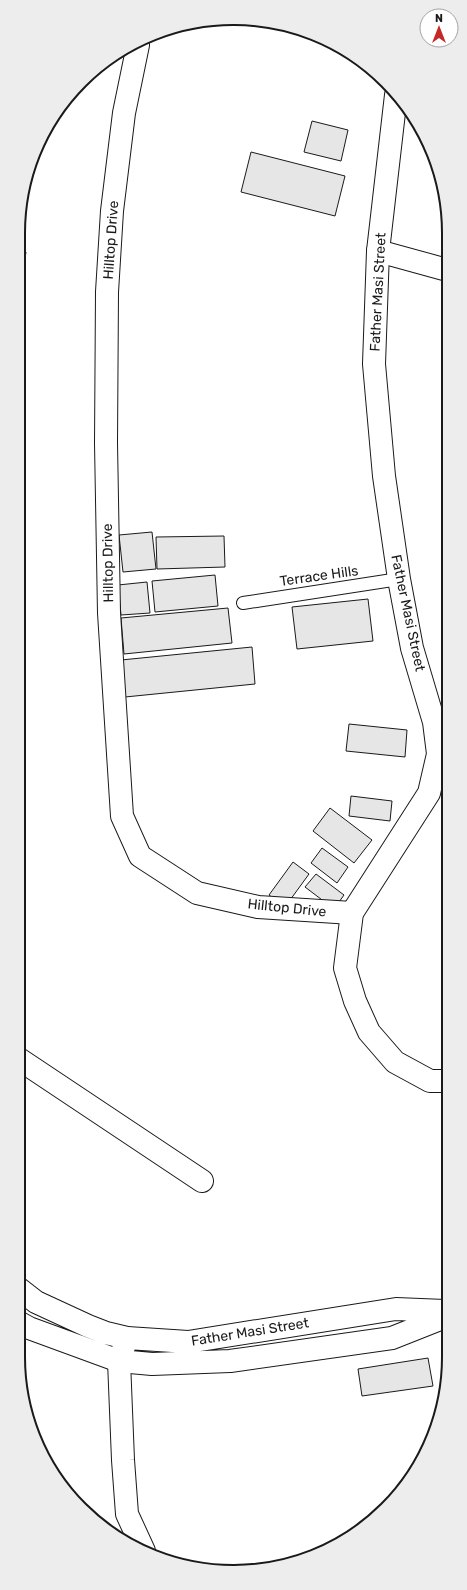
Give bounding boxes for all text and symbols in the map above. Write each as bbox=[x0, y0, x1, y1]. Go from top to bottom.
north arrow bbox=[419, 8, 459, 48]
text: N bbox=[435, 12, 443, 25]
street label: Hilltop Drive bbox=[100, 200, 122, 280]
street label: Father Masi Street bbox=[366, 232, 390, 352]
street label: Hilltop Drive bbox=[99, 523, 117, 603]
street label: Father Masi Street bbox=[387, 553, 429, 673]
street label: Terrace Hills bbox=[279, 562, 359, 590]
street label: Hilltop Drive bbox=[247, 895, 327, 921]
street label: Father Masi Street bbox=[190, 1314, 311, 1350]

